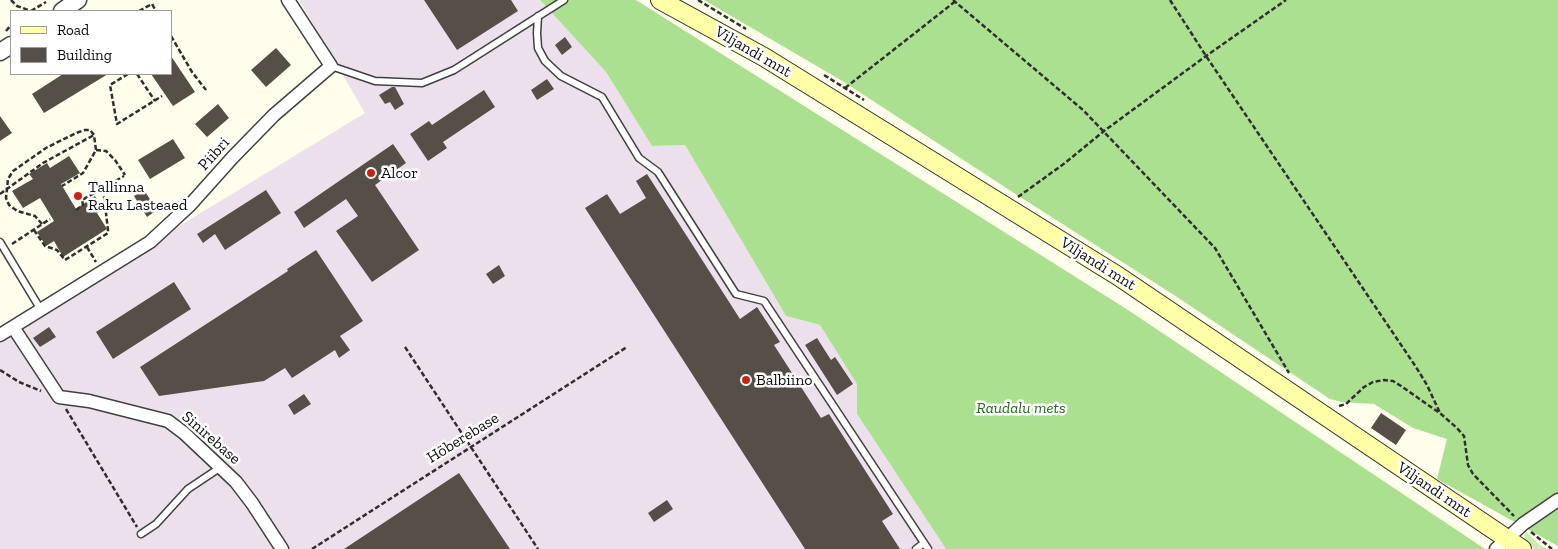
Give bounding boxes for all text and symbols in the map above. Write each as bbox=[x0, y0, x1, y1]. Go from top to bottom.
legend bbox=[10, 10, 172, 75]
text: Road bbox=[57, 21, 89, 39]
street label: Viljandi mnt bbox=[711, 22, 795, 82]
text: Building bbox=[57, 46, 112, 64]
street label: Piibri bbox=[194, 133, 234, 175]
place label: Alcor bbox=[381, 163, 418, 183]
marker: Alcor bbox=[365, 167, 377, 179]
place label: Tallinna Raku Lasteaed bbox=[88, 177, 187, 215]
marker: Tallinna Raku Lasteaed bbox=[72, 190, 84, 202]
street label: Viljandi mnt bbox=[1057, 233, 1139, 295]
place label: Balbiino bbox=[756, 370, 813, 390]
marker: Balbiino bbox=[740, 374, 752, 386]
park label: Raudalu mets bbox=[976, 398, 1066, 418]
street label: Sinirebase bbox=[178, 407, 244, 469]
street label: Hõberebase bbox=[424, 408, 502, 468]
street label: Viljandi mnt bbox=[1393, 458, 1475, 522]

